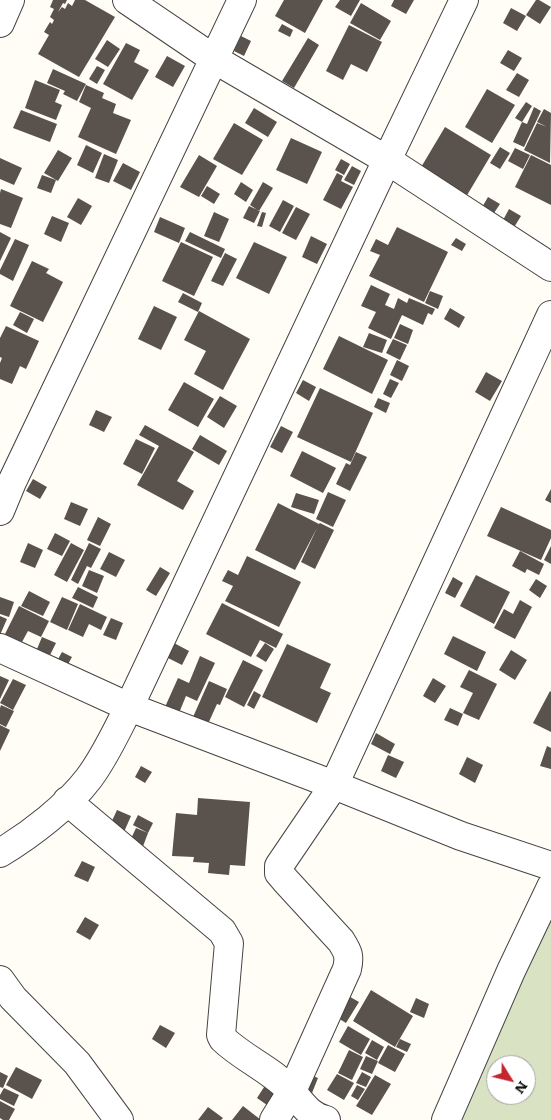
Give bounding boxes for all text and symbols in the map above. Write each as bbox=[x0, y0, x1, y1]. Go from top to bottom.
north arrow bbox=[486, 1055, 536, 1105]
text: N bbox=[511, 1078, 534, 1099]

